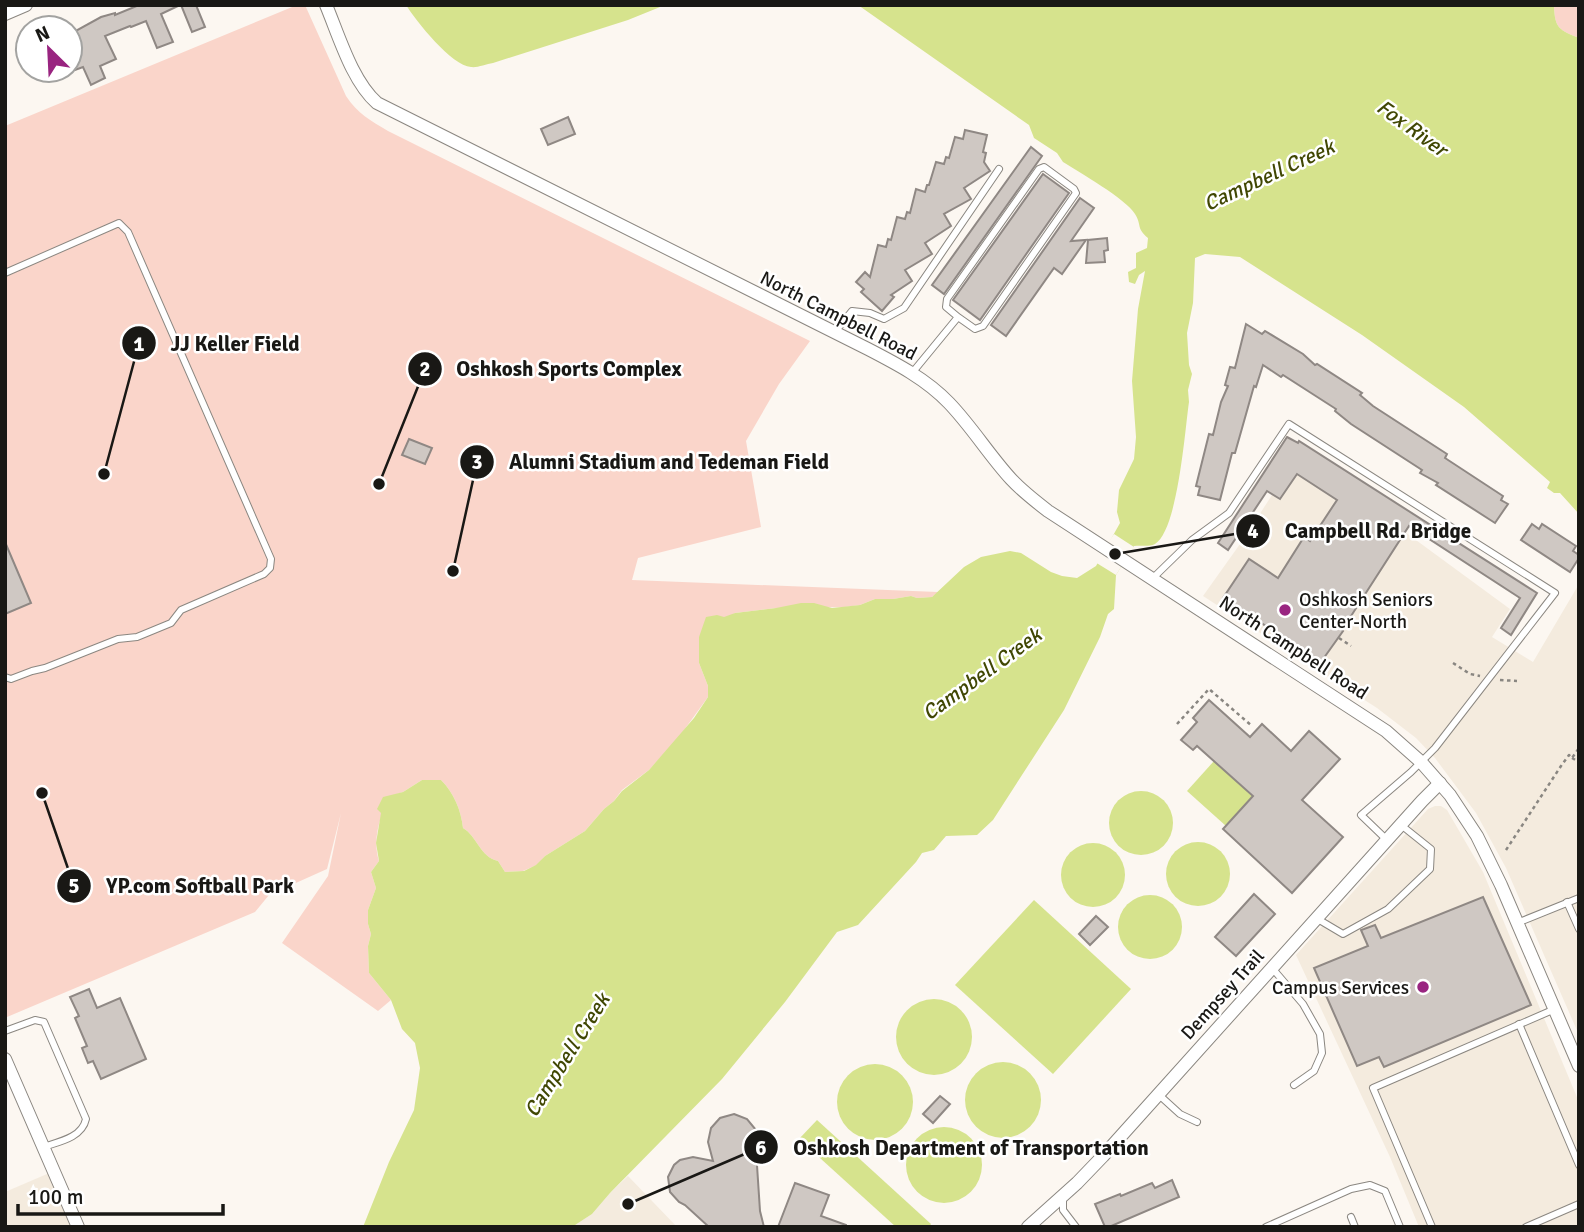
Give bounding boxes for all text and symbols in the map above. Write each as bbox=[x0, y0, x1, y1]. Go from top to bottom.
north arrow bbox=[14, 14, 84, 84]
text: N bbox=[32, 21, 53, 48]
water label: Fox River bbox=[1372, 94, 1455, 164]
water label: Campbell Creek bbox=[1200, 132, 1341, 217]
street label: North Campbell Road bbox=[756, 266, 921, 366]
callout: JJ Keller Field bbox=[122, 322, 313, 364]
text: 1 bbox=[133, 331, 145, 357]
text: JJ Keller Field bbox=[171, 331, 300, 357]
callout: Oshkosh Sports Complex bbox=[407, 348, 695, 390]
text: 2 bbox=[419, 356, 431, 382]
text: Oshkosh Sports Complex bbox=[456, 356, 683, 382]
callout: Alumni Stadium and Tedeman Field bbox=[460, 441, 843, 483]
text: 3 bbox=[471, 449, 483, 475]
text: Alumni Stadium and Tedeman Field bbox=[509, 449, 829, 475]
callout: Campbell Rd. Bridge bbox=[1236, 510, 1485, 552]
text: 4 bbox=[1247, 518, 1259, 544]
text: Campbell Rd. Bridge bbox=[1285, 518, 1471, 544]
place label: Oshkosh Seniors Center-North bbox=[1299, 588, 1433, 634]
street label: North Campbell Road bbox=[1214, 591, 1372, 705]
marker: Oshkosh Seniors Center-North bbox=[1277, 602, 1293, 618]
water label: Campbell Creek bbox=[917, 621, 1049, 726]
callout: YP.com Softball Park bbox=[57, 865, 308, 907]
text: 5 bbox=[68, 873, 80, 899]
text: YP.com Softball Park bbox=[105, 873, 294, 899]
street label: Dempsey Trail bbox=[1176, 945, 1270, 1045]
place label: Campus Services bbox=[1272, 976, 1409, 1000]
marker: Campus Services bbox=[1415, 979, 1431, 995]
water label: Campbell Creek bbox=[519, 986, 617, 1122]
callout: Oshkosh Department of Transportation bbox=[744, 1126, 1162, 1168]
text: 6 bbox=[755, 1135, 767, 1161]
text: Oshkosh Department of Transportation bbox=[793, 1135, 1149, 1161]
scale bar bbox=[18, 1172, 222, 1216]
text: 100 m bbox=[28, 1184, 83, 1210]

